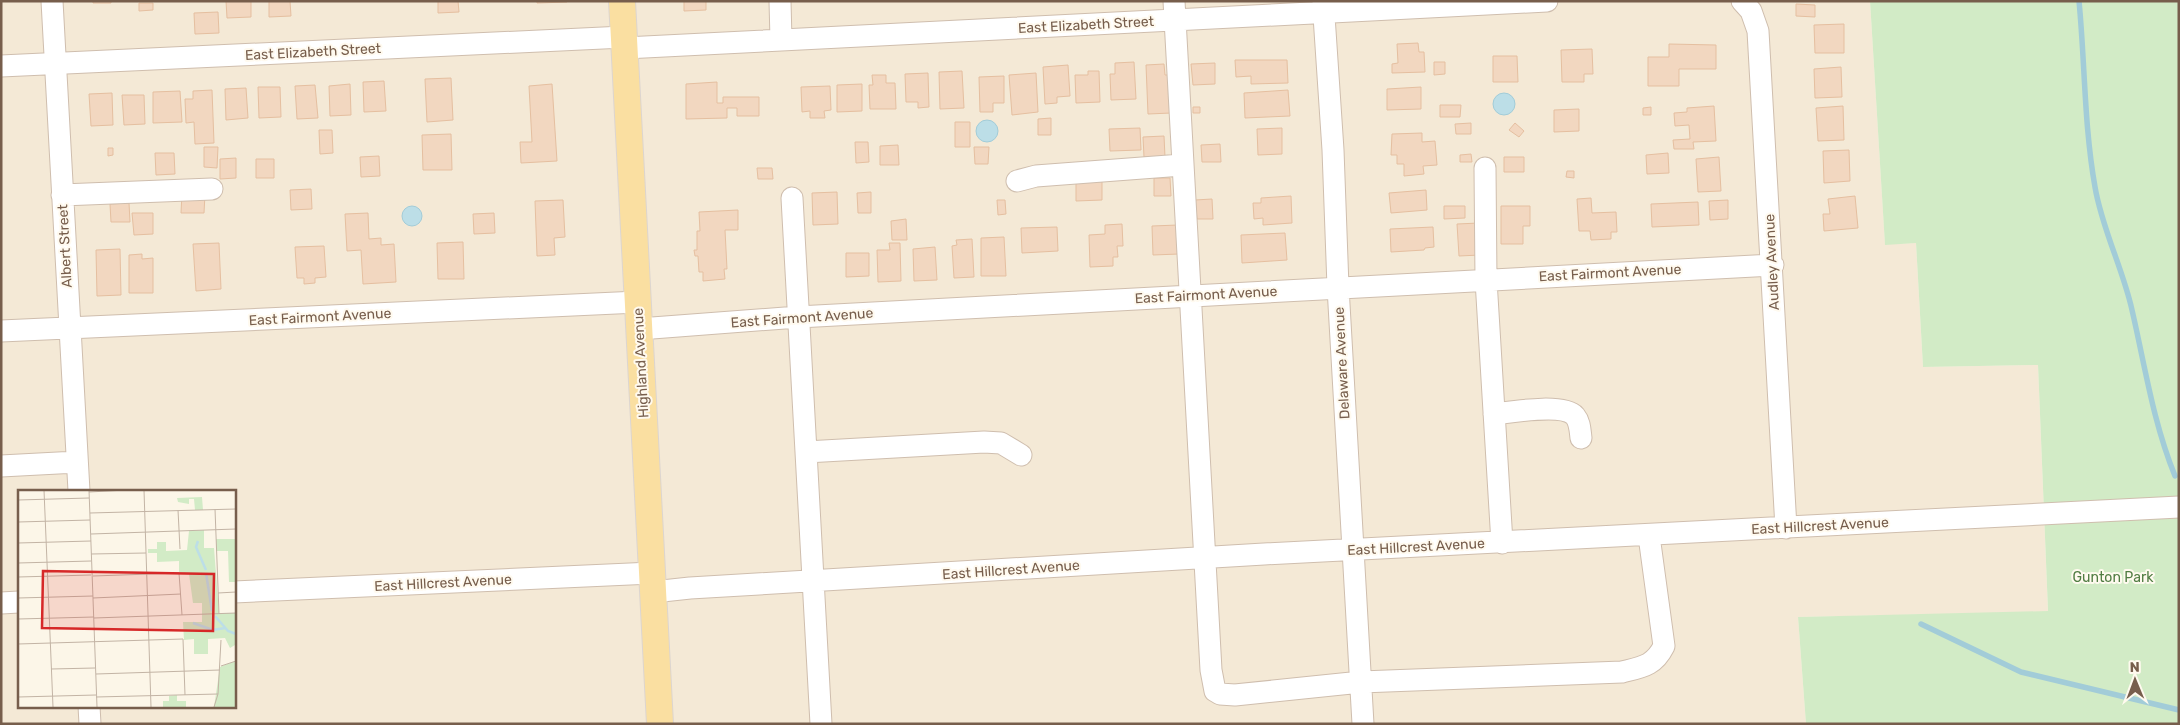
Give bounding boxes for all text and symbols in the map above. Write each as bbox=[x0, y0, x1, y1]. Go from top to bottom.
street label: East Elizabeth Street bbox=[1017, 13, 1155, 37]
street label: East Elizabeth Street bbox=[244, 40, 382, 64]
street label: Albert Street bbox=[54, 203, 76, 288]
street label: Audley Avenue bbox=[1761, 213, 1783, 311]
street label: East Fairmont Avenue bbox=[1538, 261, 1682, 285]
street label: East Fairmont Avenue bbox=[1134, 283, 1278, 307]
street label: East Fairmont Avenue bbox=[248, 305, 392, 329]
street label: East Fairmont Avenue bbox=[730, 305, 874, 331]
street label: Delaware Avenue bbox=[1331, 306, 1353, 420]
street label: Highland Avenue bbox=[630, 307, 652, 419]
inset map bbox=[18, 490, 235, 708]
street label: East Hillcrest Avenue bbox=[1751, 514, 1889, 538]
street label: East Hillcrest Avenue bbox=[1347, 535, 1485, 559]
street label: East Hillcrest Avenue bbox=[942, 557, 1081, 583]
park label: Gunton Park bbox=[2073, 569, 2154, 586]
street label: East Hillcrest Avenue bbox=[374, 571, 512, 595]
north arrow bbox=[2110, 655, 2160, 705]
text: N bbox=[2130, 659, 2140, 676]

